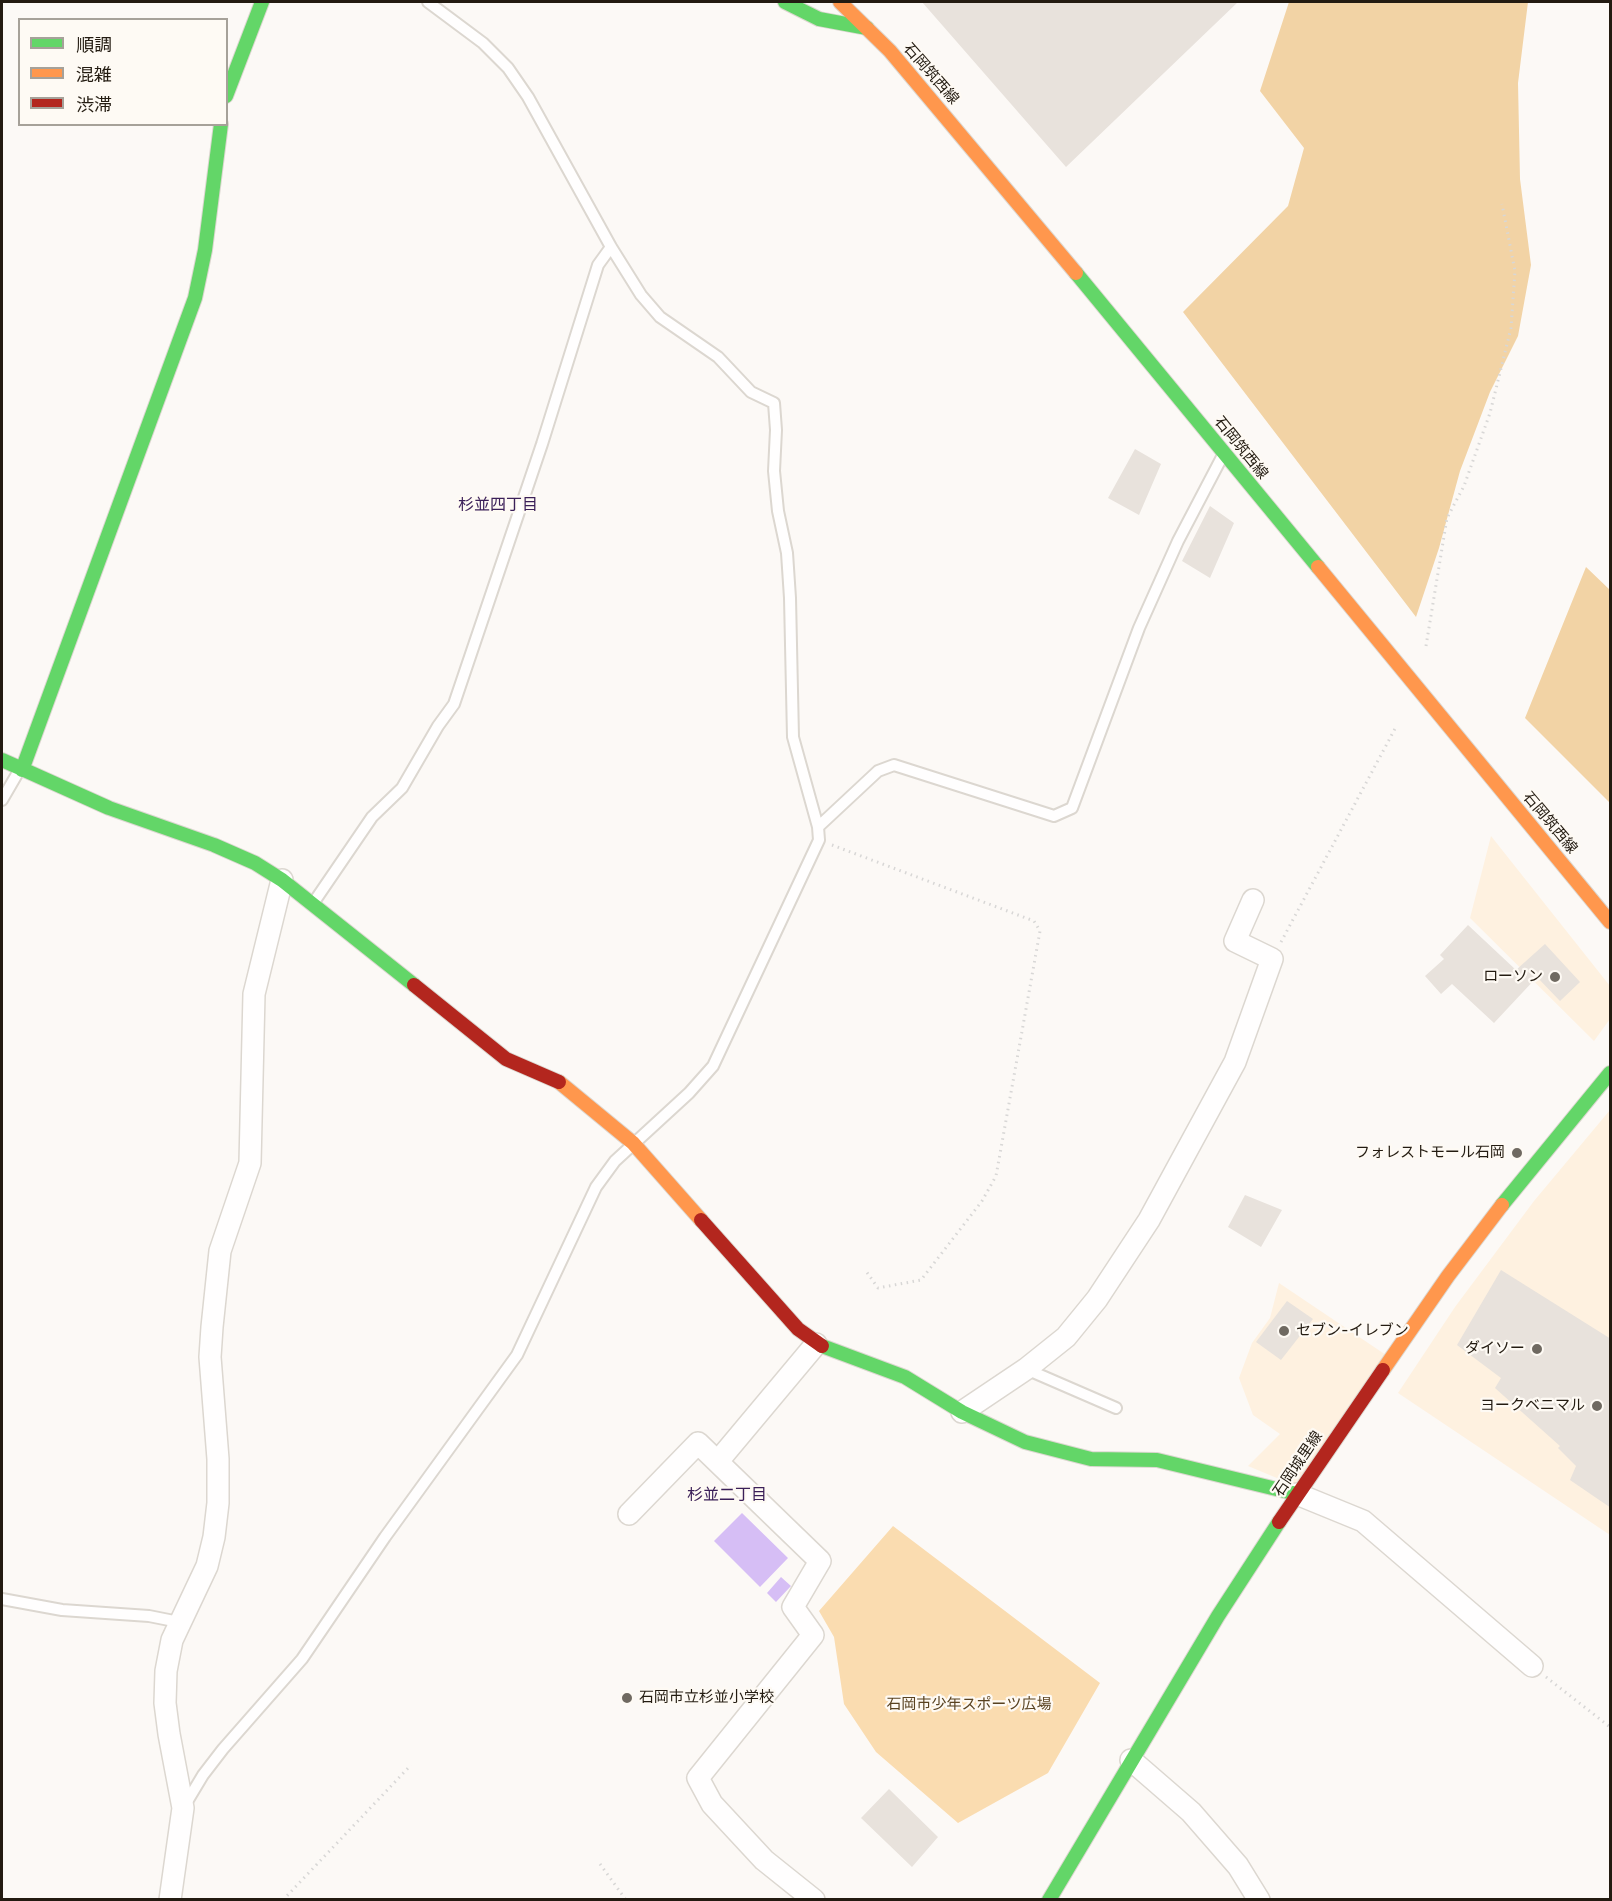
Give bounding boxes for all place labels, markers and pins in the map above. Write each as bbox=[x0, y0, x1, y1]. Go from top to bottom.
place label: ローソン bbox=[1483, 968, 1543, 986]
marker: ローソン bbox=[1548, 970, 1562, 984]
place label: フォレストモール石岡 bbox=[1355, 1144, 1505, 1162]
marker: フォレストモール石岡 bbox=[1510, 1146, 1524, 1160]
place label: セブン-イレブン bbox=[1296, 1322, 1409, 1340]
marker: セブン-イレブン bbox=[1277, 1324, 1291, 1338]
place label: ダイソー bbox=[1465, 1340, 1525, 1358]
marker: ダイソー bbox=[1530, 1342, 1544, 1356]
place label: ヨークベニマル bbox=[1480, 1397, 1585, 1415]
marker: ヨークベニマル bbox=[1590, 1399, 1604, 1413]
place label: 石岡市立杉並小学校 bbox=[639, 1689, 774, 1707]
marker: 石岡市立杉並小学校 bbox=[620, 1691, 634, 1705]

